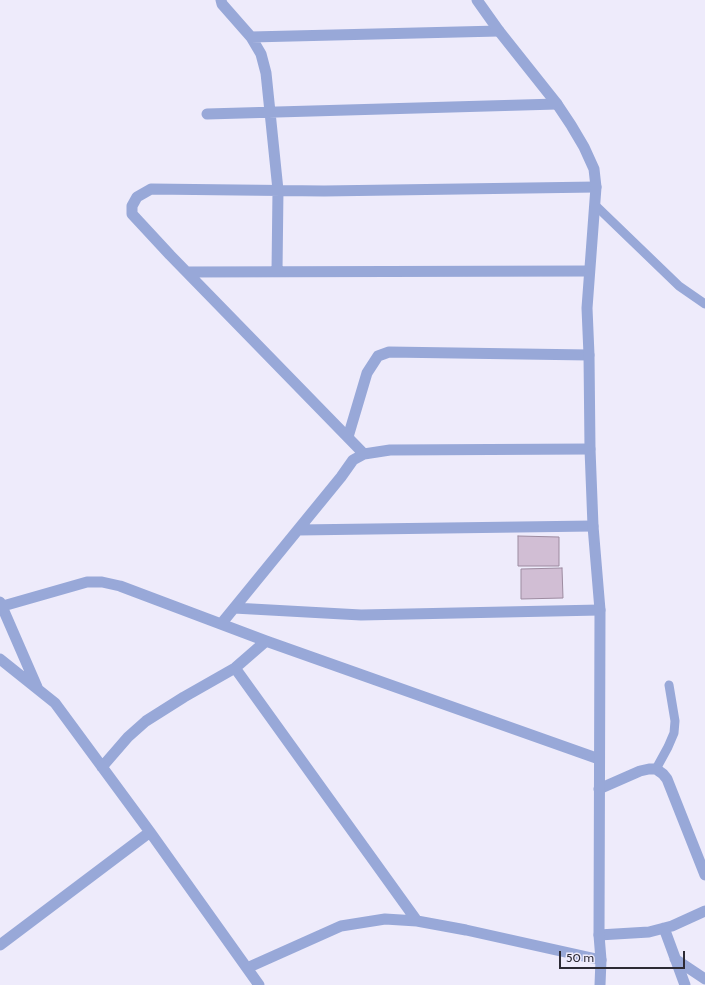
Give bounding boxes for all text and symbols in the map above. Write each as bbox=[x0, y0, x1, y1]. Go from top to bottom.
scale bar bbox=[561, 943, 687, 969]
text: 50 m bbox=[566, 950, 594, 965]

